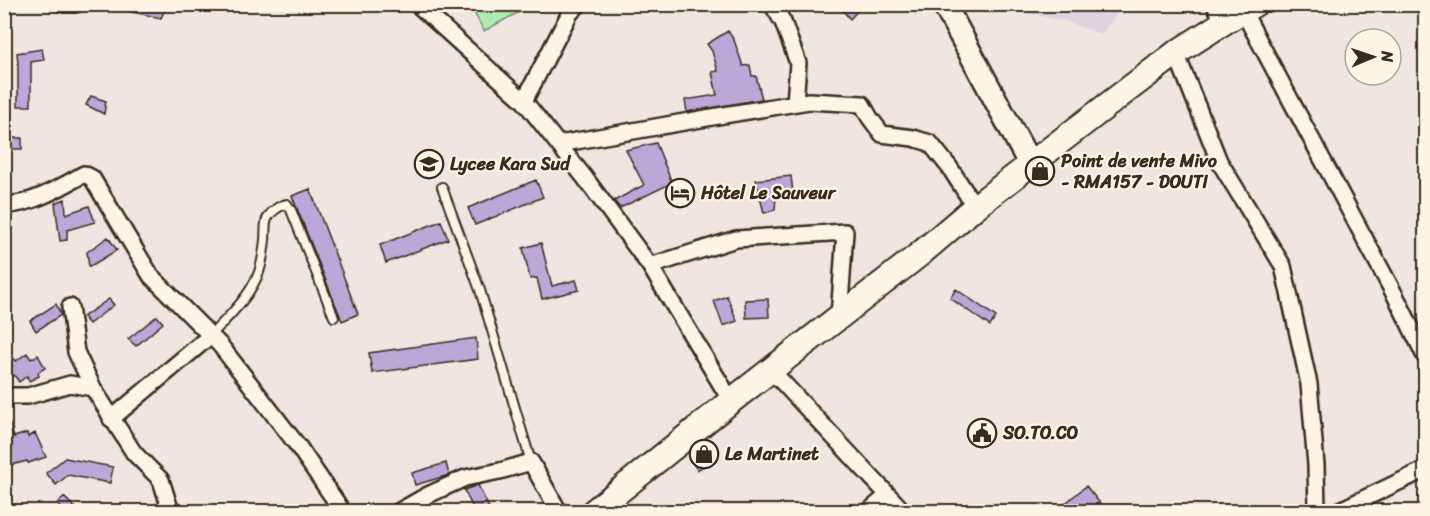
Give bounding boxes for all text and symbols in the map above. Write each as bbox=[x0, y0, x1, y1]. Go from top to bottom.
north arrow bbox=[1343, 27, 1403, 87]
text: N bbox=[1373, 49, 1402, 63]
place label: Point de vente Mivo - RMA157 - DOUTI bbox=[1061, 145, 1218, 198]
school or university icon: Lycee Kara Sud bbox=[413, 148, 445, 180]
place label: Lycee Kara Sud bbox=[450, 148, 571, 180]
shop icon: Point de vente Mivo - RMA157 - DOUTI bbox=[1024, 155, 1056, 187]
hotel icon: Hôtel Le Sauveur bbox=[664, 177, 696, 209]
place label: Hôtel Le Sauveur bbox=[700, 177, 837, 209]
public building icon: SO.TO.CO bbox=[966, 417, 998, 449]
place label: SO.TO.CO bbox=[1002, 417, 1079, 449]
shop icon: Le Martinet bbox=[688, 438, 720, 470]
place label: Le Martinet bbox=[725, 438, 819, 470]

